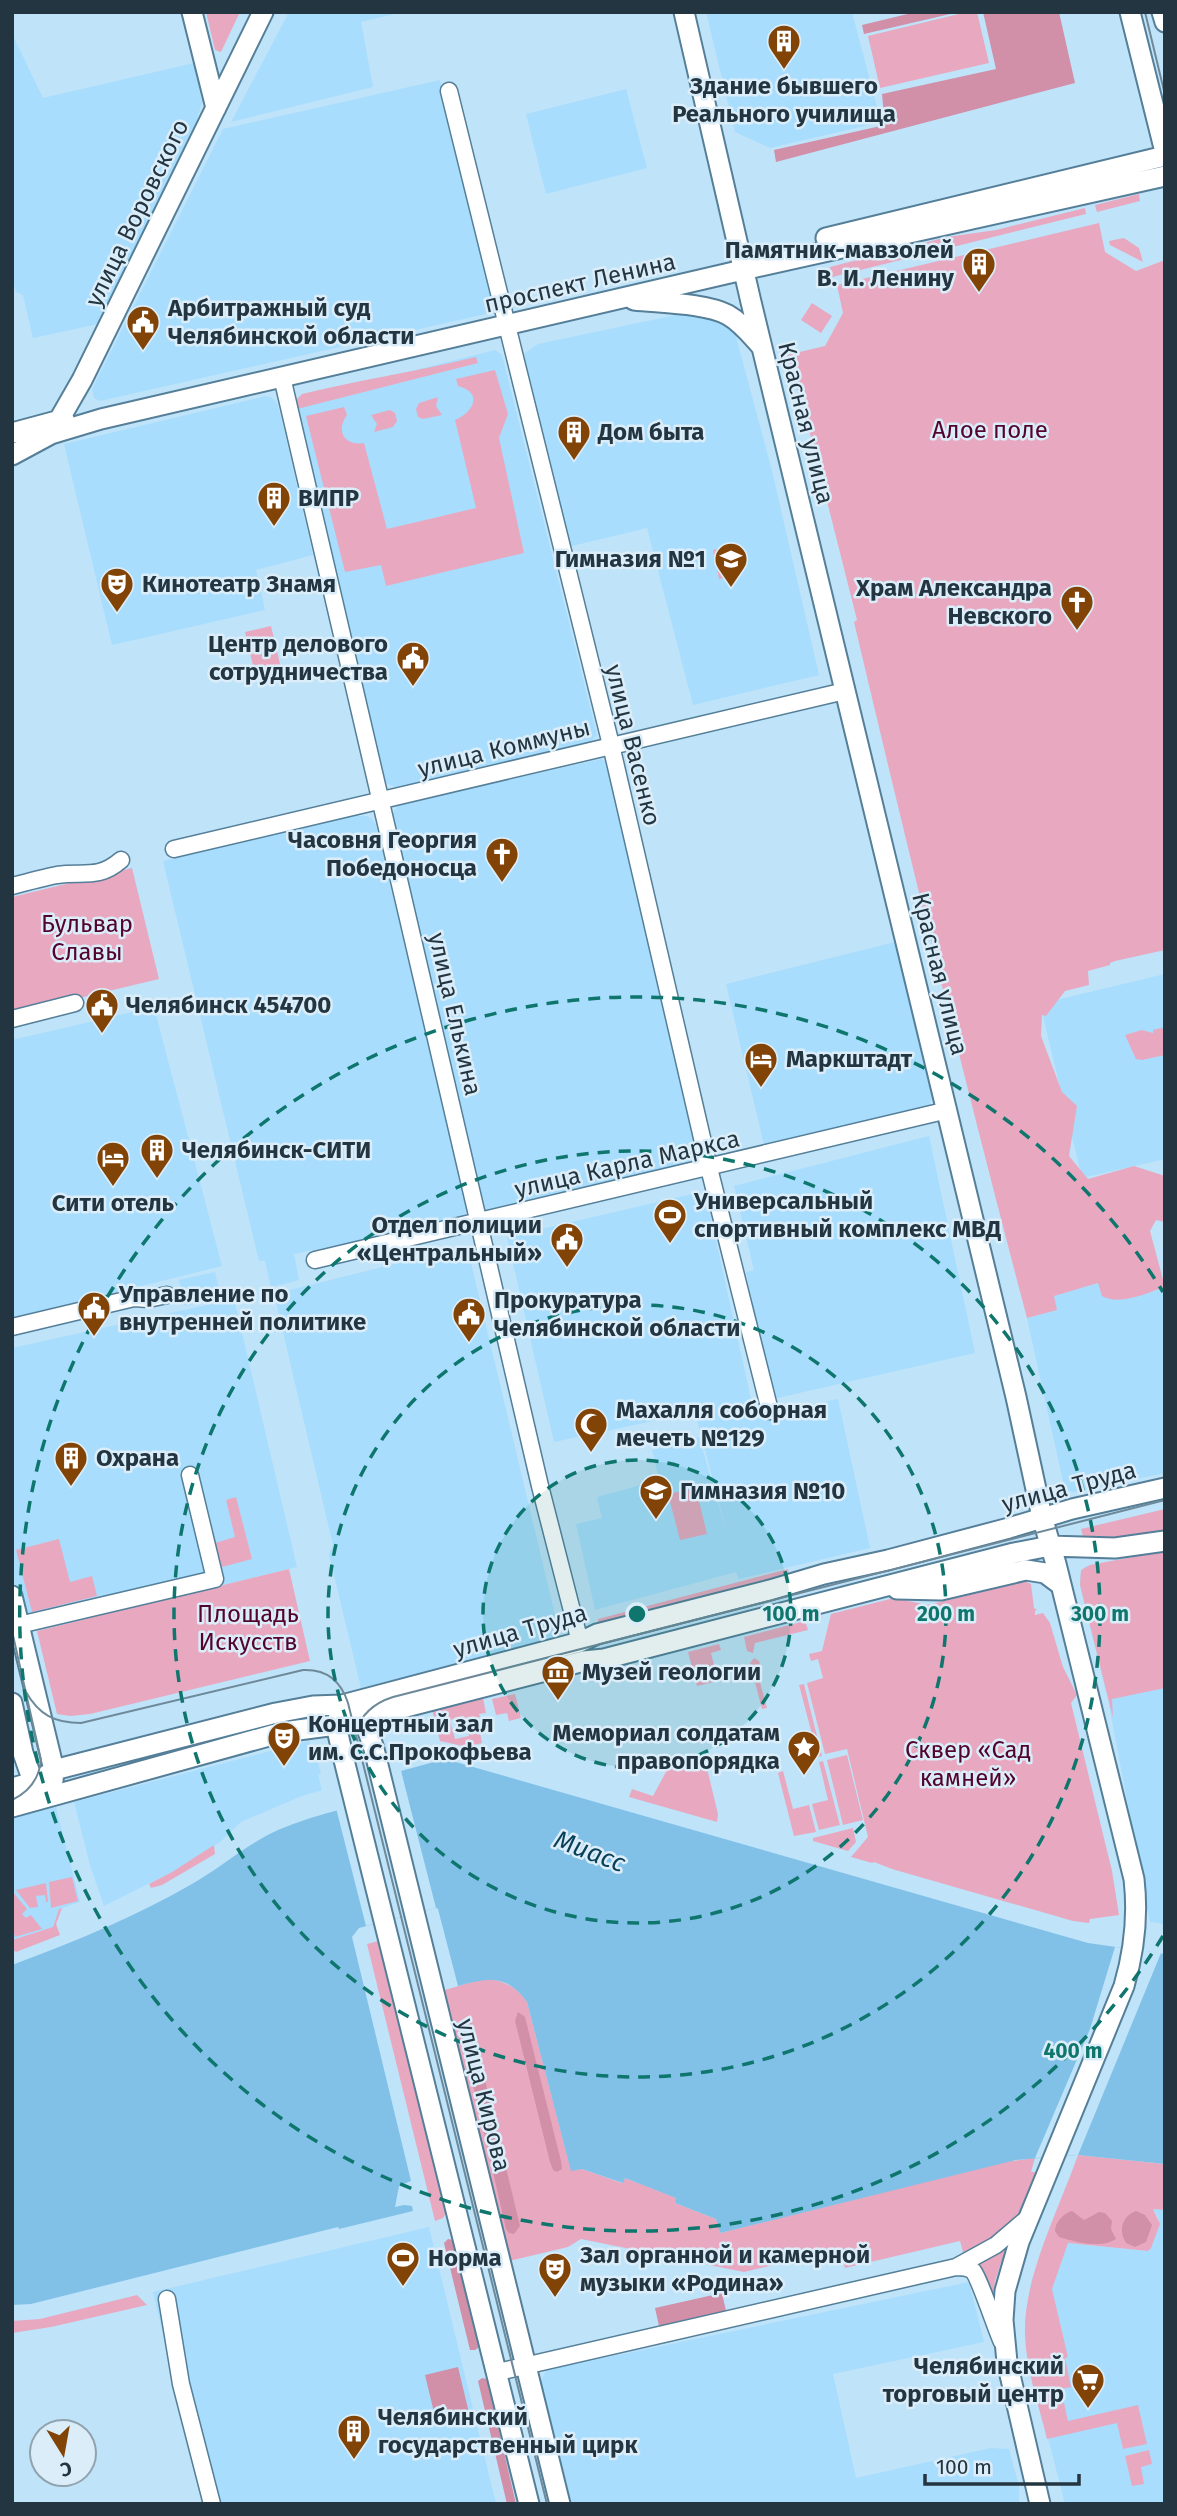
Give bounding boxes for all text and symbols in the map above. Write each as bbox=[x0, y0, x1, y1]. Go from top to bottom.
building icon: Здание бывшего Реального училища bbox=[765, 22, 803, 71]
place label: Здание бывшего Реального училища bbox=[672, 72, 896, 128]
street label: улица Воровского bbox=[79, 115, 195, 311]
place label: Памятник-мавзолей В. И. Ленину bbox=[725, 236, 955, 292]
building icon: Памятник-мавзолей В. И. Ленину bbox=[960, 245, 998, 294]
street label: проспект Ленина bbox=[482, 247, 678, 319]
place label: Арбитражный суд Челябинской области bbox=[167, 294, 415, 350]
public building icon: Арбитражный суд Челябинской области bbox=[124, 303, 162, 352]
street label: Красная улица bbox=[772, 339, 840, 507]
building icon: Дом быта bbox=[555, 413, 593, 462]
park label: Алое поле bbox=[932, 416, 1048, 444]
place label: Дом быта bbox=[597, 418, 705, 446]
building icon: ВИПР bbox=[255, 479, 293, 528]
place label: ВИПР bbox=[298, 484, 359, 512]
school or university icon: Гимназия №1 bbox=[712, 540, 750, 589]
place label: Гимназия №1 bbox=[555, 545, 706, 573]
theatre icon: Кинотеатр Знамя bbox=[98, 565, 136, 614]
place label: Кинотеатр Знамя bbox=[142, 570, 336, 598]
place label: Храм Александра Невского bbox=[855, 574, 1052, 630]
church icon: Храм Александра Невского bbox=[1058, 583, 1096, 632]
place label: Центр делового сотрудничества bbox=[208, 630, 388, 686]
public building icon: Центр делового сотрудничества bbox=[394, 639, 432, 688]
street label: улица Васенко bbox=[599, 661, 667, 829]
street label: улица Коммуны bbox=[415, 713, 593, 783]
place label: Часовня Георгия Победоносца bbox=[288, 826, 477, 882]
church icon: Часовня Георгия Победоносца bbox=[483, 835, 521, 884]
street label: Красная улица bbox=[906, 890, 974, 1058]
park label: Бульвар Славы bbox=[41, 910, 133, 966]
street label: улица Елькина bbox=[423, 930, 487, 1098]
public building icon: Челябинск 454700 bbox=[83, 986, 121, 1035]
place label: Челябинск 454700 bbox=[126, 991, 331, 1019]
hotel icon: Маркштадт bbox=[742, 1040, 780, 1089]
place label: Маркштадт bbox=[786, 1045, 913, 1073]
street label: улица Карла Маркса bbox=[512, 1124, 742, 1204]
building icon: Челябинск-СИТИ bbox=[138, 1131, 176, 1180]
place label: Челябинск-СИТИ bbox=[182, 1136, 371, 1164]
hotel icon: Сити отель bbox=[94, 1139, 132, 1188]
place label: Универсальный спортивный комплекс МВД bbox=[693, 1187, 1001, 1243]
place label: Сити отель bbox=[52, 1189, 175, 1217]
sports icon: Универсальный спортивный комплекс МВД bbox=[651, 1196, 689, 1245]
place label: Отдел полиции «Центральный» bbox=[357, 1211, 542, 1267]
public building icon: Отдел полиции «Центральный» bbox=[548, 1220, 586, 1269]
place label: Управление по внутренней политике bbox=[118, 1280, 366, 1336]
place label: Прокуратура Челябинской области bbox=[494, 1286, 741, 1342]
public building icon: Управление по внутренней политике bbox=[75, 1289, 113, 1338]
public building icon: Прокуратура Челябинской области bbox=[450, 1295, 488, 1344]
place label: Махалля соборная мечеть №129 bbox=[616, 1396, 827, 1452]
mosque icon: Махалля соборная мечеть №129 bbox=[572, 1405, 610, 1454]
building icon: Охрана bbox=[52, 1439, 90, 1488]
place label: Охрана bbox=[96, 1444, 179, 1472]
street label: улица Труда bbox=[999, 1456, 1139, 1518]
school or university icon: Гимназия №10 bbox=[637, 1472, 675, 1521]
place label: Гимназия №10 bbox=[680, 1477, 845, 1505]
street label: улица Труда bbox=[450, 1599, 590, 1663]
park label: Площадь Искусств bbox=[197, 1600, 299, 1656]
text: 100 m bbox=[762, 1601, 820, 1627]
text: 200 m bbox=[917, 1601, 975, 1627]
text: 300 m bbox=[1070, 1601, 1129, 1627]
centre of rings bbox=[625, 1602, 649, 1626]
museum icon: Музей геологии bbox=[539, 1653, 577, 1702]
place label: Музей геологии bbox=[582, 1658, 761, 1686]
place label: Концертный зал им. С.С.Прокофьева bbox=[308, 1710, 532, 1766]
theatre icon: Концертный зал им. С.С.Прокофьева bbox=[265, 1719, 303, 1768]
place label: Мемориал солдатам правопорядка bbox=[553, 1719, 780, 1775]
place icon: Мемориал солдатам правопорядка bbox=[785, 1728, 823, 1777]
park label: Сквер «Сад камней» bbox=[905, 1736, 1031, 1792]
water label: Миасс bbox=[550, 1824, 631, 1879]
street label: улица Кирова bbox=[451, 2016, 517, 2174]
text: 400 m bbox=[1043, 2038, 1103, 2064]
sports icon: Норма bbox=[384, 2239, 422, 2288]
place label: Зал органной и камерной музыки «Родина» bbox=[579, 2241, 870, 2297]
place label: Норма bbox=[428, 2244, 502, 2272]
theatre icon: Зал органной и камерной музыки «Родина» bbox=[536, 2250, 574, 2299]
place label: Челябинский торговый центр bbox=[883, 2352, 1064, 2408]
supermarket icon: Челябинский торговый центр bbox=[1069, 2361, 1107, 2410]
place label: Челябинский государственный цирк bbox=[378, 2403, 638, 2459]
building icon: Челябинский государственный цирк bbox=[335, 2412, 373, 2461]
north arrow bbox=[28, 2418, 98, 2488]
scale bar bbox=[925, 2442, 1079, 2486]
text: 100 m bbox=[936, 2454, 992, 2480]
text: С bbox=[59, 2457, 74, 2482]

